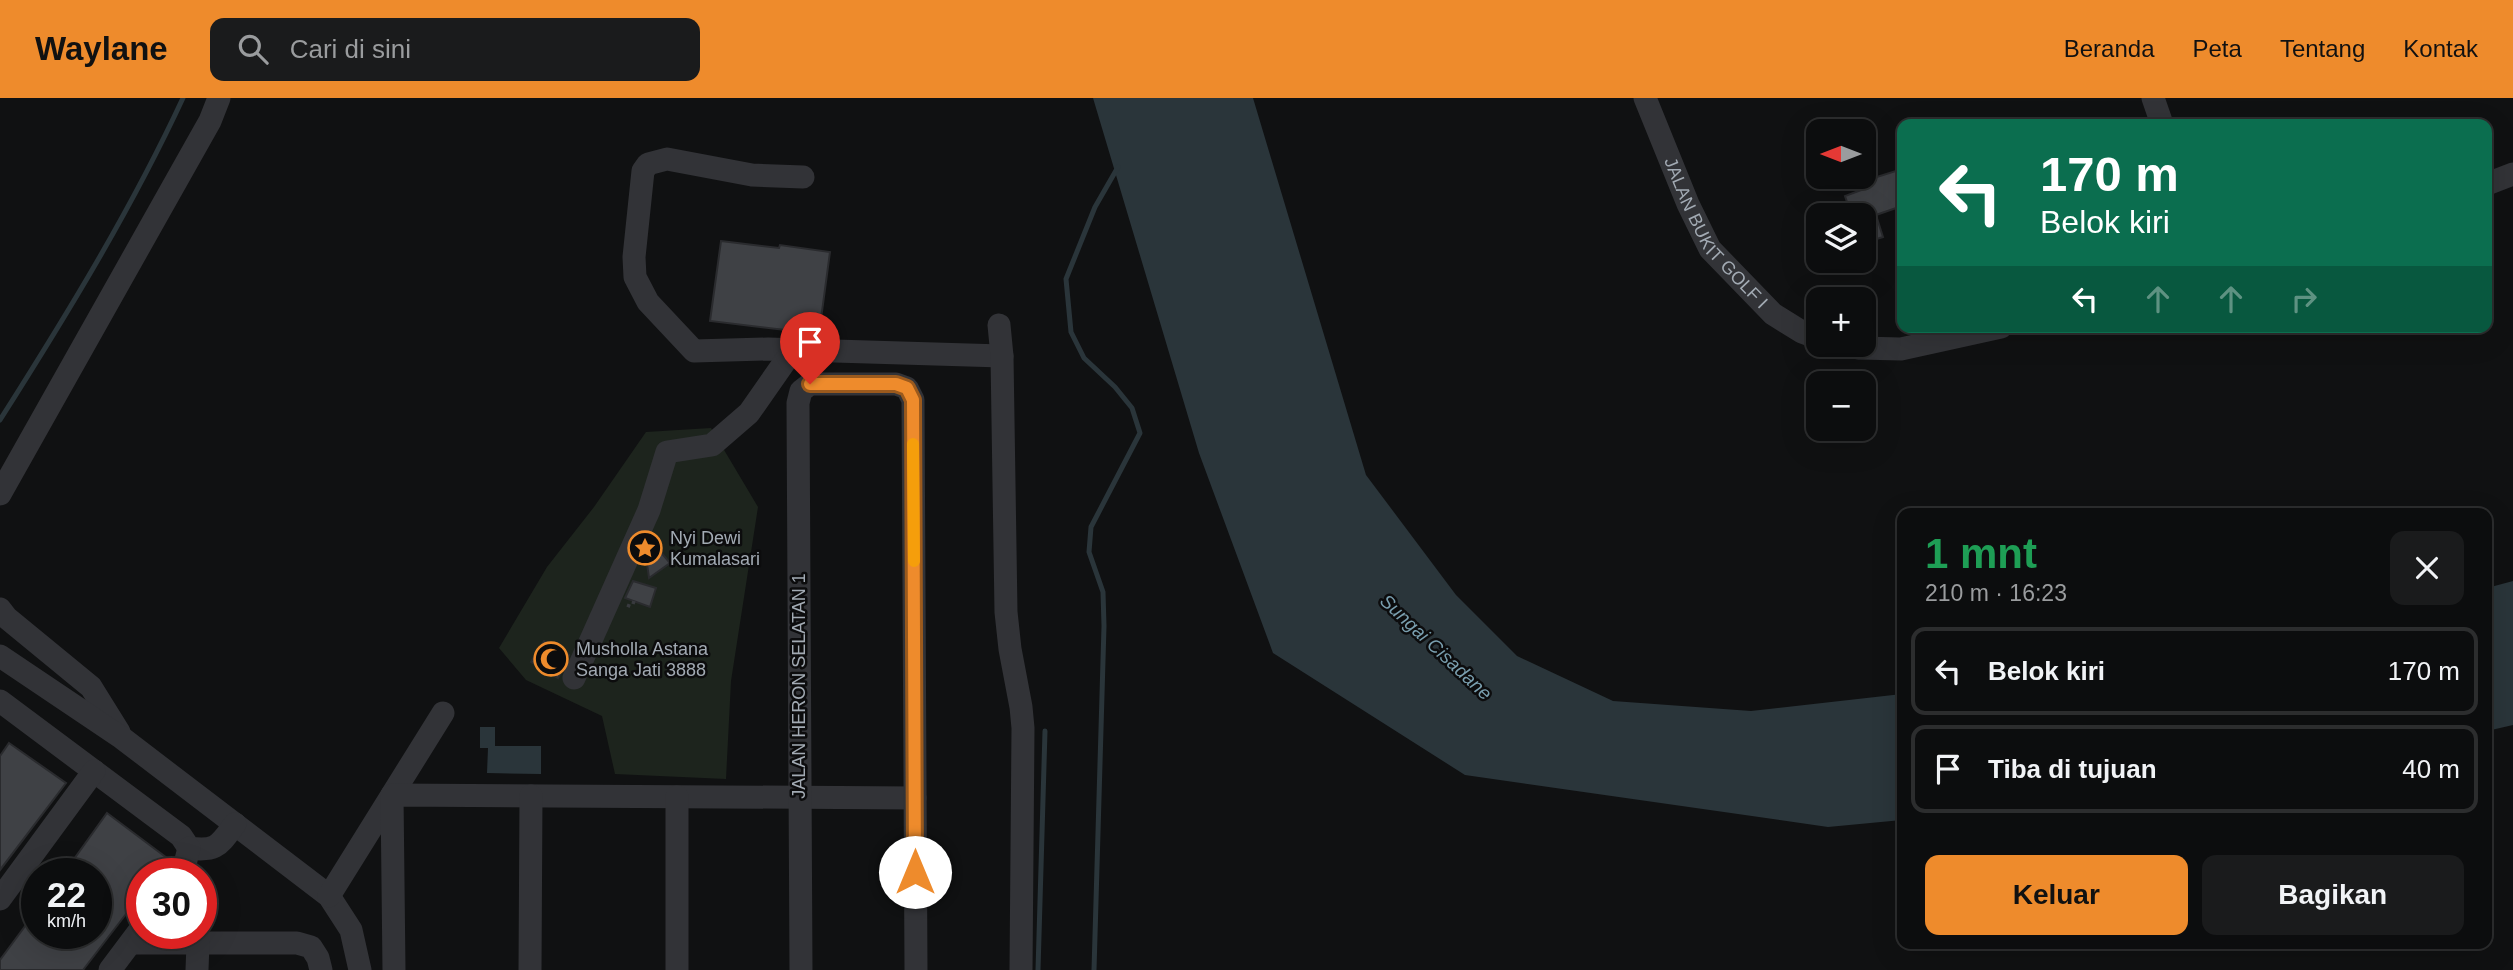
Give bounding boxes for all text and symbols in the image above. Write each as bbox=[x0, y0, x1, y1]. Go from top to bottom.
search box bbox=[210, 18, 700, 81]
text: Waylane bbox=[35, 30, 168, 67]
icon: search bbox=[234, 30, 272, 68]
text: Cari di sini bbox=[290, 34, 411, 64]
text: Beranda bbox=[2064, 35, 2155, 62]
text: Peta bbox=[2193, 35, 2242, 62]
text: Tentang bbox=[2280, 35, 2365, 62]
text: Kontak bbox=[2403, 35, 2478, 62]
north arrow bbox=[1806, 119, 1876, 189]
map controls bbox=[1806, 119, 1876, 441]
icon: left bbox=[1925, 147, 2016, 238]
text: 170 m bbox=[2040, 147, 2179, 201]
street label: JALAN BUKIT GOLF I bbox=[1660, 155, 1772, 312]
button: layers bbox=[1806, 203, 1876, 273]
text: Belok kiri bbox=[2040, 204, 2170, 240]
icon: left bbox=[2066, 280, 2104, 318]
icon: ahead bbox=[2139, 280, 2177, 318]
icon: ahead bbox=[2212, 280, 2250, 318]
icon: right bbox=[2285, 280, 2323, 318]
button: + bbox=[1806, 287, 1876, 357]
pin bbox=[780, 312, 840, 384]
icon: arrive bbox=[791, 323, 829, 361]
button: − bbox=[1806, 371, 1876, 441]
place label: Nyi Dewi Kumalasari bbox=[670, 528, 760, 569]
place icon: Nyi Dewi Kumalasari bbox=[626, 529, 664, 567]
text: 1 mnt bbox=[1925, 530, 2037, 577]
button: close bbox=[2390, 531, 2464, 605]
street label: JALAN HERON SELATAN 1 bbox=[789, 573, 809, 799]
text: 210 m · 16:23 bbox=[1925, 580, 2067, 606]
water label: Sungai Cisadane bbox=[1376, 590, 1496, 704]
place label: Musholla Astana Sanga Jati 3888 bbox=[576, 639, 709, 680]
mosque icon: Musholla Astana Sanga Jati 3888 bbox=[532, 640, 570, 678]
icon: left bbox=[1929, 652, 1967, 690]
text: Belok kiri bbox=[1988, 656, 2105, 686]
text: 170 m bbox=[2388, 656, 2460, 686]
icon: arrive bbox=[1929, 750, 1967, 788]
text: Tiba di tujuan bbox=[1988, 754, 2157, 784]
text: 40 m bbox=[2402, 754, 2460, 784]
position arrow bbox=[878, 835, 952, 909]
button: Keluar bbox=[1925, 855, 2188, 935]
button: Bagikan bbox=[2202, 855, 2464, 935]
speed limit sign: 30 bbox=[126, 858, 217, 949]
text: 22 bbox=[47, 875, 86, 914]
text: km/h bbox=[47, 911, 86, 931]

